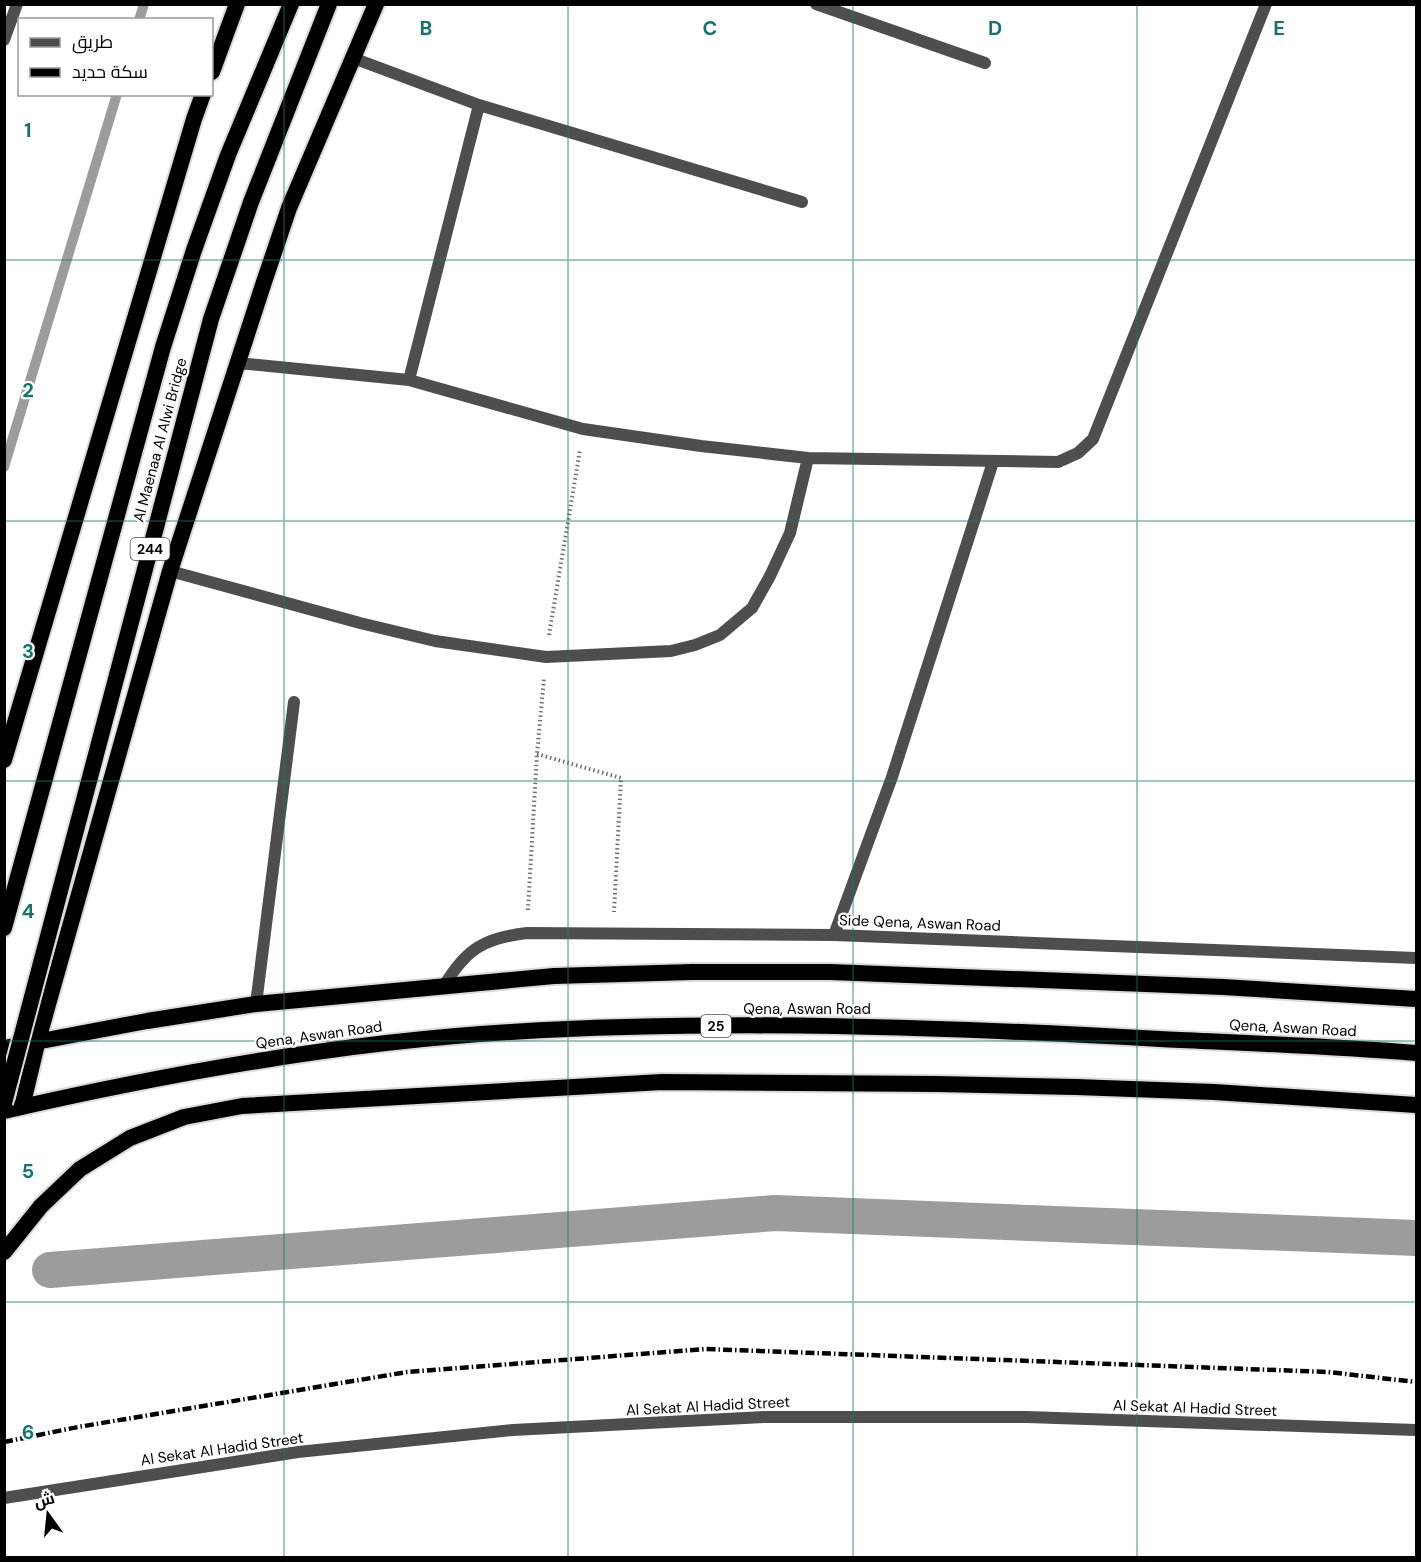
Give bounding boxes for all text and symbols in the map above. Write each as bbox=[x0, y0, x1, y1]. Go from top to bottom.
text: B bbox=[420, 15, 432, 41]
text: C bbox=[703, 15, 717, 41]
text: D bbox=[988, 15, 1002, 41]
text: E bbox=[1273, 15, 1285, 41]
legend bbox=[18, 18, 213, 96]
text: طريق bbox=[72, 30, 113, 54]
text: سكة حديد bbox=[72, 60, 148, 84]
text: 1 bbox=[24, 117, 32, 143]
street label: Al Maenaa Al Alwi Bridge bbox=[128, 356, 192, 524]
text: 2 bbox=[22, 377, 34, 403]
road number: 244 bbox=[130, 538, 170, 560]
text: 3 bbox=[22, 638, 34, 664]
text: 4 bbox=[22, 898, 35, 924]
street label: Side Qena, Aswan Road bbox=[839, 910, 1001, 936]
street label: Qena, Aswan Road bbox=[743, 999, 871, 1019]
road number: 25 bbox=[701, 1015, 731, 1037]
street label: Qena, Aswan Road bbox=[1229, 1015, 1357, 1041]
street label: Qena, Aswan Road bbox=[254, 1016, 384, 1054]
text: 5 bbox=[22, 1158, 34, 1184]
street label: Al Sekat Al Hadid Street bbox=[625, 1392, 791, 1420]
street label: Al Sekat Al Hadid Street bbox=[1112, 1395, 1278, 1421]
text: 6 bbox=[22, 1419, 34, 1445]
street label: Al Sekat Al Hadid Street bbox=[139, 1428, 305, 1470]
north arrow bbox=[18, 1484, 78, 1544]
text: ش bbox=[32, 1487, 57, 1513]

